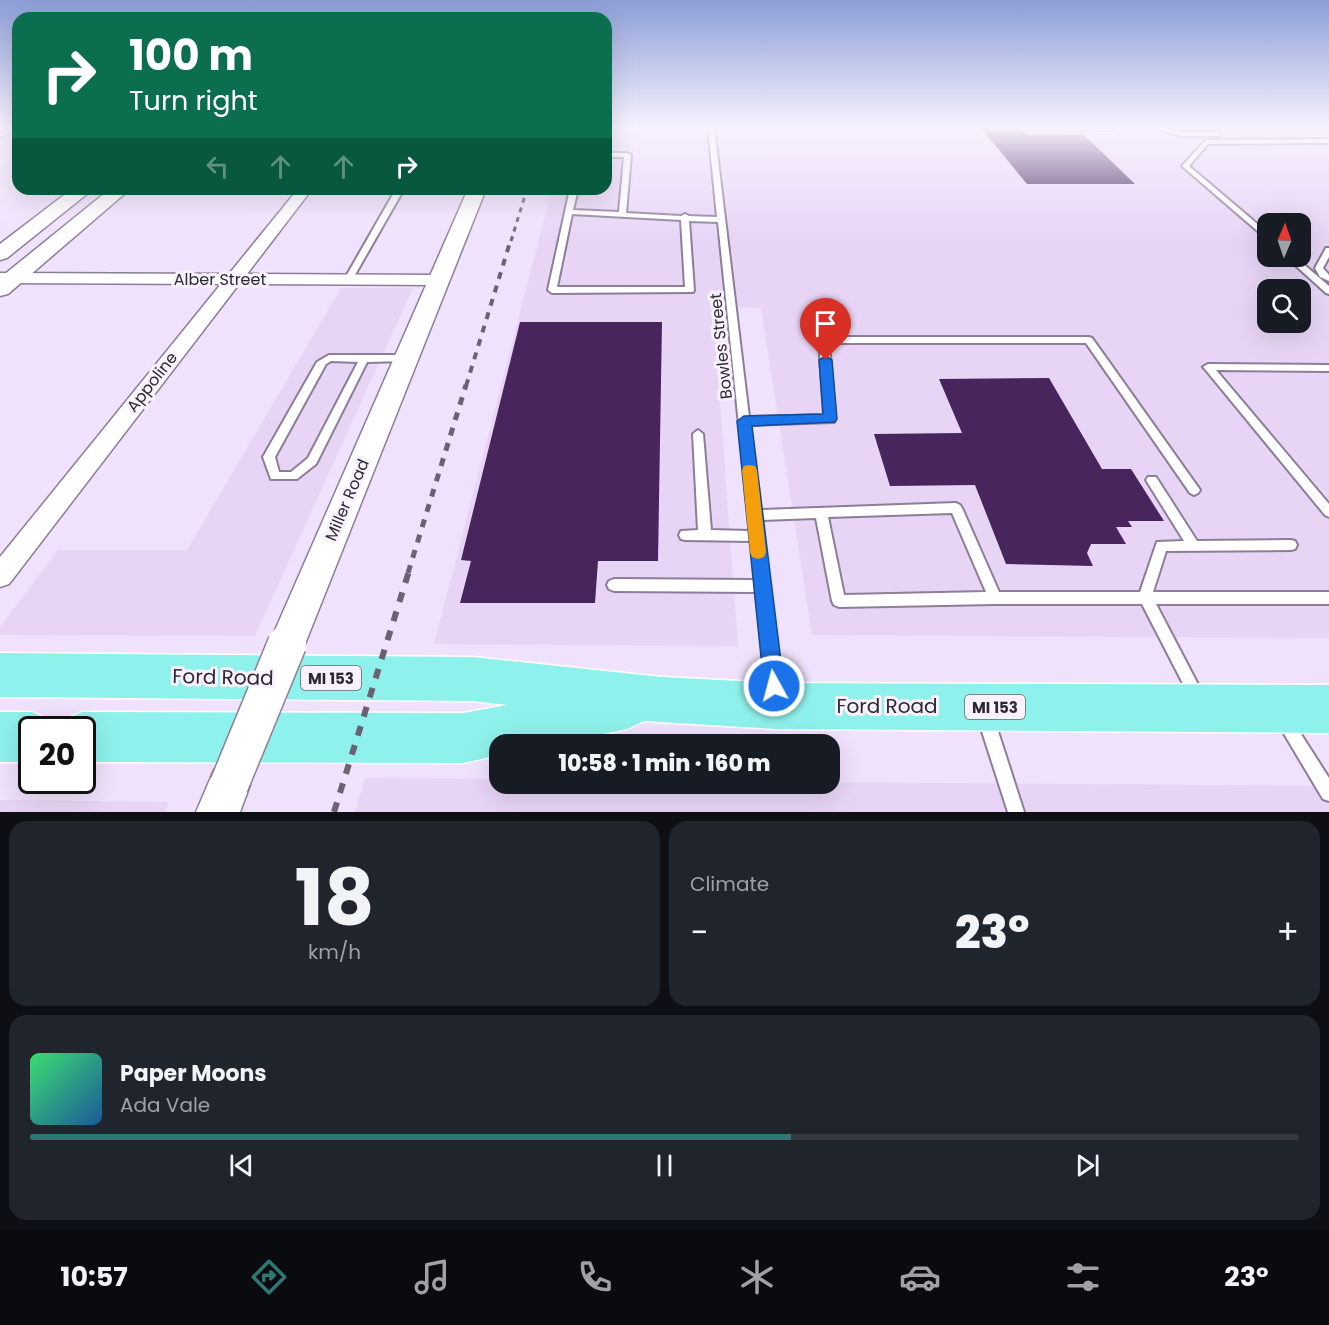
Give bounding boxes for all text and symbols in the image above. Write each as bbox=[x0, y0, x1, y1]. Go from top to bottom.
text: 100 m bbox=[129, 26, 253, 85]
icon: right bbox=[30, 36, 108, 114]
text: Turn right bbox=[129, 82, 258, 119]
icon: left bbox=[201, 150, 234, 183]
icon: ahead bbox=[264, 150, 297, 183]
icon: ahead bbox=[327, 150, 360, 183]
icon: right bbox=[390, 150, 423, 183]
north arrow bbox=[1257, 213, 1311, 267]
map controls bbox=[1257, 213, 1311, 333]
street label: Alber Street bbox=[174, 268, 266, 291]
button: search bbox=[1257, 279, 1311, 333]
street label: Bowles Street bbox=[704, 292, 738, 400]
pin bbox=[800, 298, 851, 360]
icon: arrive bbox=[809, 307, 842, 340]
street label: Appoline bbox=[121, 347, 183, 417]
street label: Miller Road bbox=[319, 455, 375, 545]
position arrow bbox=[742, 654, 806, 718]
street label: Ford Road bbox=[172, 662, 274, 692]
road number: MI 153 bbox=[301, 666, 361, 690]
street label: Ford Road bbox=[836, 692, 938, 720]
road number: MI 153 bbox=[965, 695, 1025, 719]
speed limit sign: 20 bbox=[18, 716, 96, 794]
text: 10:58 · 1 min · 160 m bbox=[558, 748, 771, 779]
text: 18 bbox=[295, 843, 374, 952]
text: Climate bbox=[690, 870, 769, 898]
text: 23° bbox=[955, 901, 1030, 964]
text: − bbox=[690, 909, 708, 956]
text: + bbox=[1276, 909, 1299, 956]
text: km/h bbox=[308, 938, 361, 966]
text: Paper Moons bbox=[120, 1058, 267, 1089]
text: Ada Vale bbox=[120, 1091, 210, 1119]
icon: previous bbox=[225, 1149, 258, 1182]
icon: pause bbox=[648, 1149, 681, 1182]
icon: next bbox=[1071, 1149, 1104, 1182]
icon: directions bbox=[248, 1256, 290, 1298]
icon: music bbox=[411, 1256, 453, 1298]
icon: phone bbox=[574, 1256, 616, 1298]
icon: climate bbox=[736, 1256, 778, 1298]
icon: car bbox=[899, 1256, 941, 1298]
icon: filters bbox=[1062, 1256, 1104, 1298]
text: 10:57 bbox=[60, 1258, 128, 1295]
text: 23° bbox=[1224, 1258, 1269, 1295]

